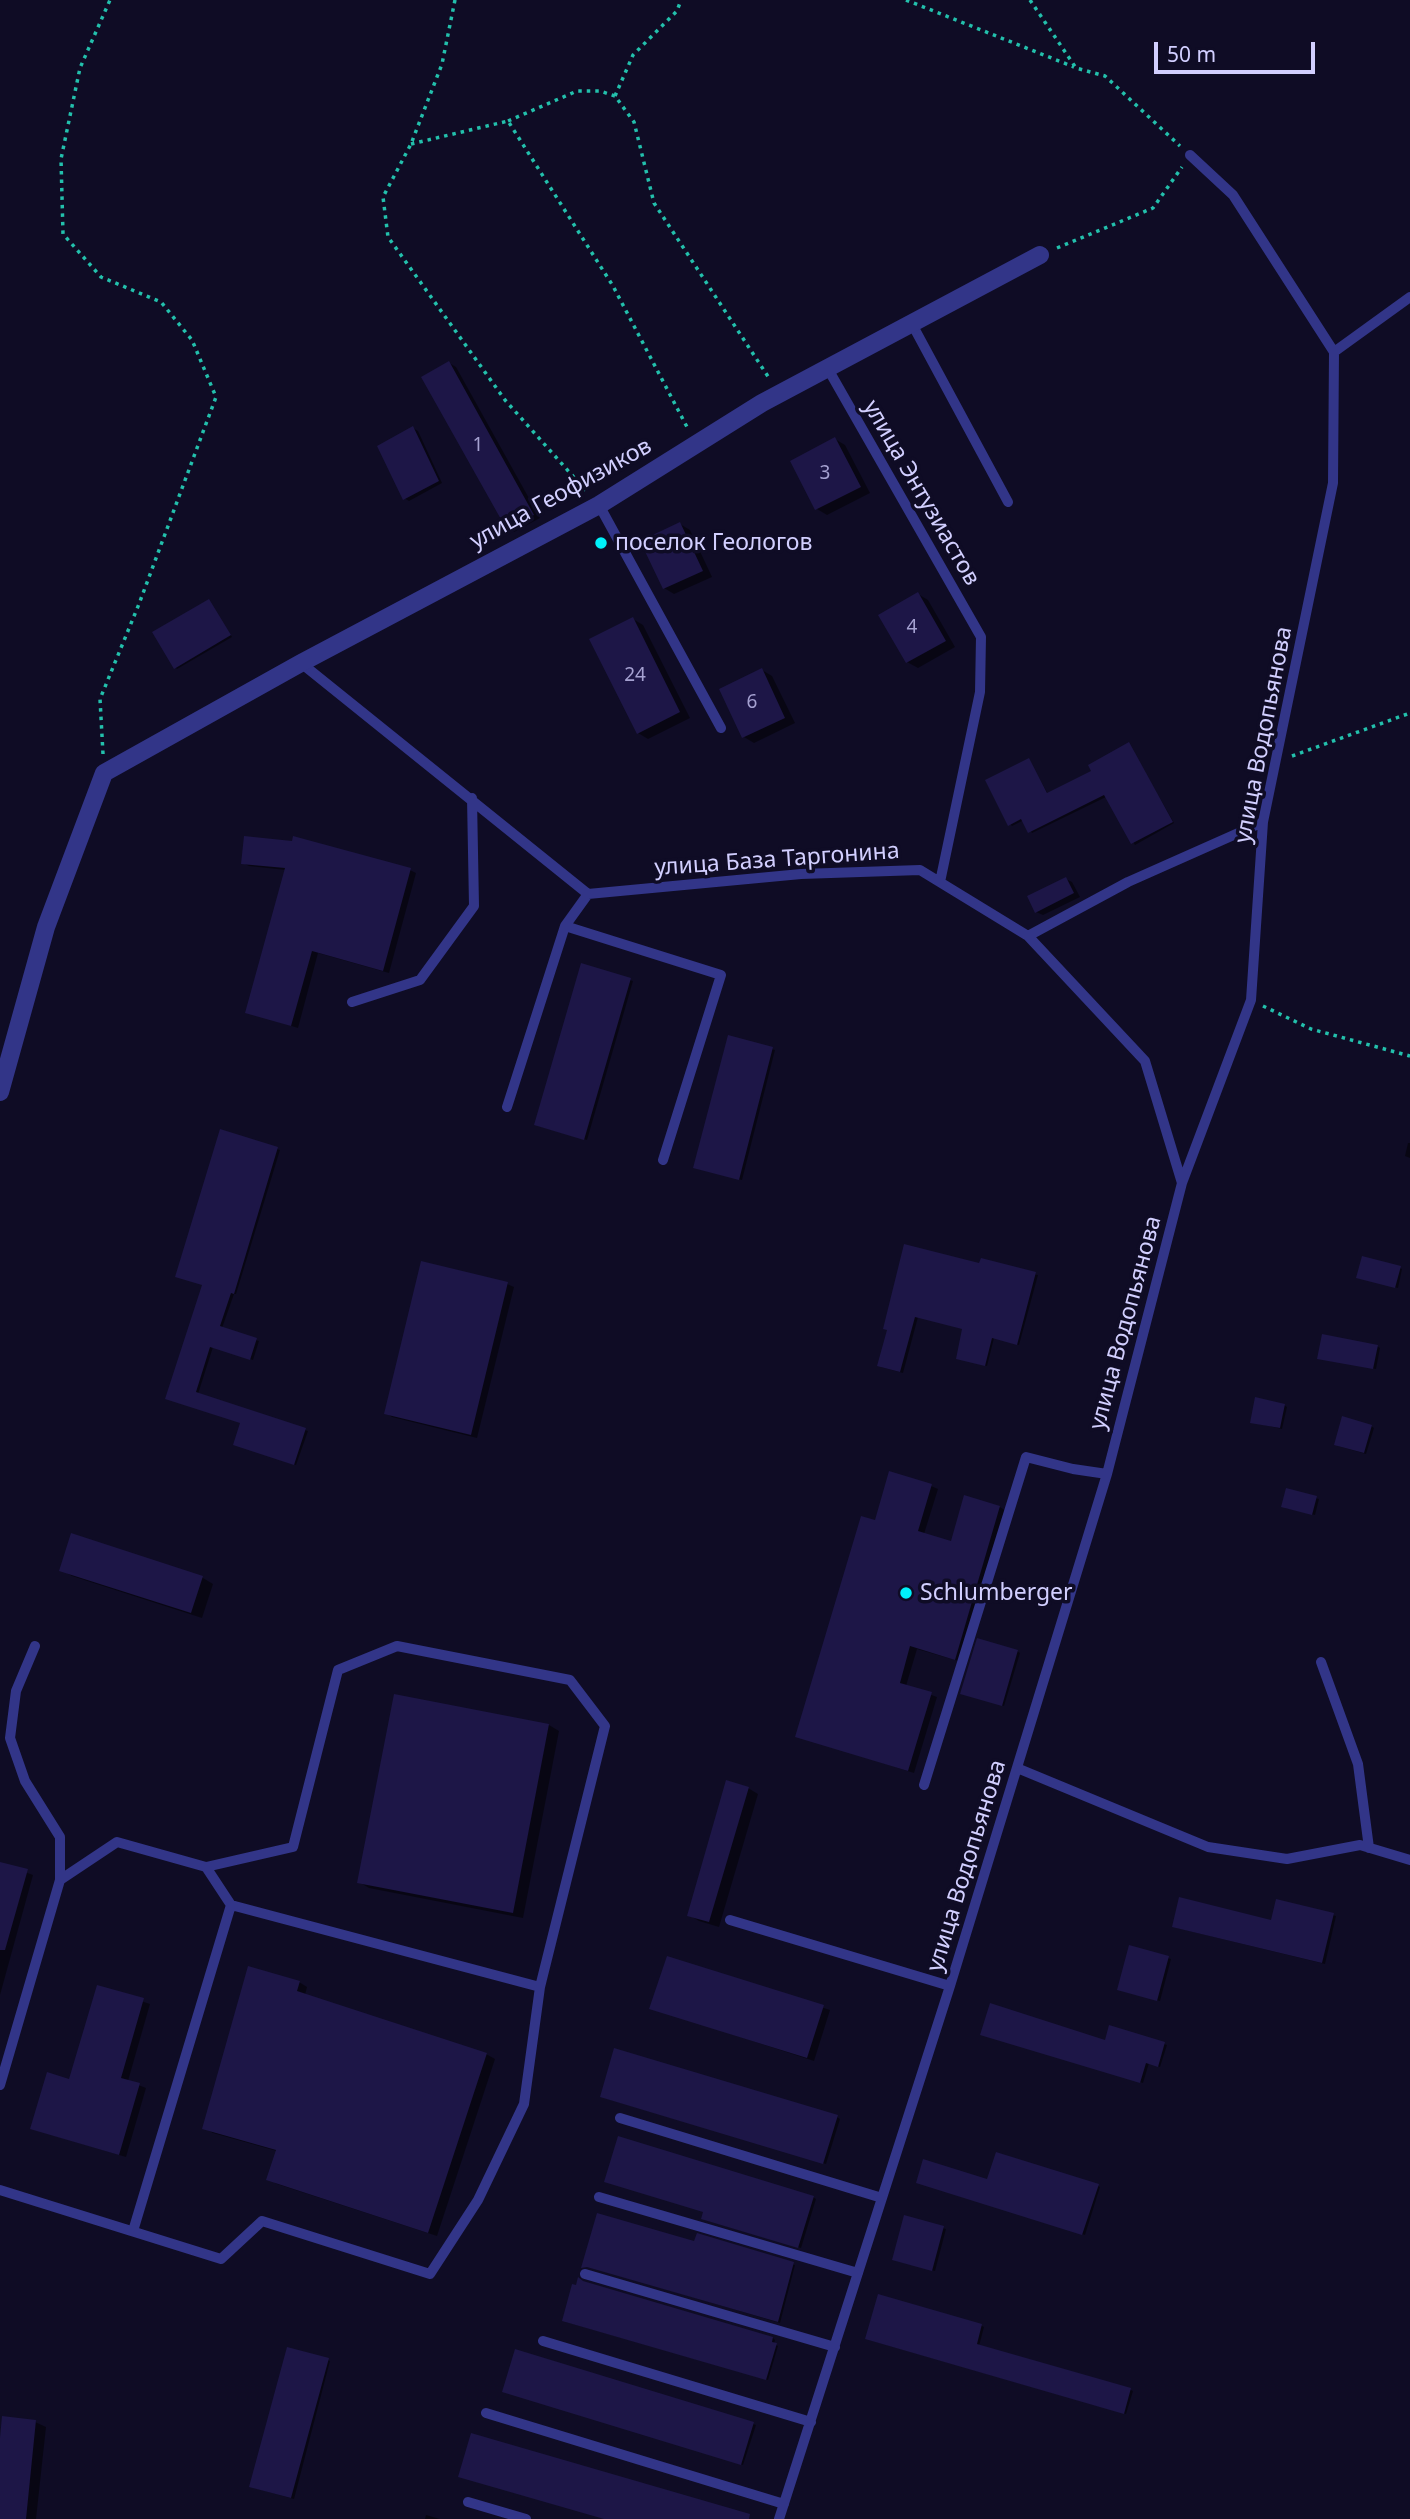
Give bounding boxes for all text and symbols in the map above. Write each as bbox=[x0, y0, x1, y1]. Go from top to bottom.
scale bar bbox=[1158, 28, 1319, 72]
text: 50 m bbox=[1167, 40, 1216, 68]
street label: улица Энтузиастов bbox=[857, 395, 985, 591]
street label: улица Геофизиков bbox=[465, 433, 657, 555]
house number: 1 bbox=[473, 435, 483, 457]
house number: 3 bbox=[820, 463, 830, 485]
place label: поселок Геологов bbox=[615, 529, 813, 557]
marker: поселок Геологов bbox=[593, 535, 609, 551]
house number: 4 bbox=[907, 617, 917, 639]
street label: улица Водопьянова bbox=[1229, 624, 1299, 846]
house number: 24 bbox=[624, 665, 646, 687]
house number: 6 bbox=[747, 692, 757, 714]
street label: улица База Таргонина bbox=[654, 838, 900, 882]
street label: улица Водопьянова bbox=[1084, 1213, 1168, 1433]
place label: Schlumberger bbox=[920, 1579, 1073, 1607]
marker: Schlumberger bbox=[898, 1585, 914, 1601]
street label: улица Водопьянова bbox=[922, 1757, 1012, 1975]

